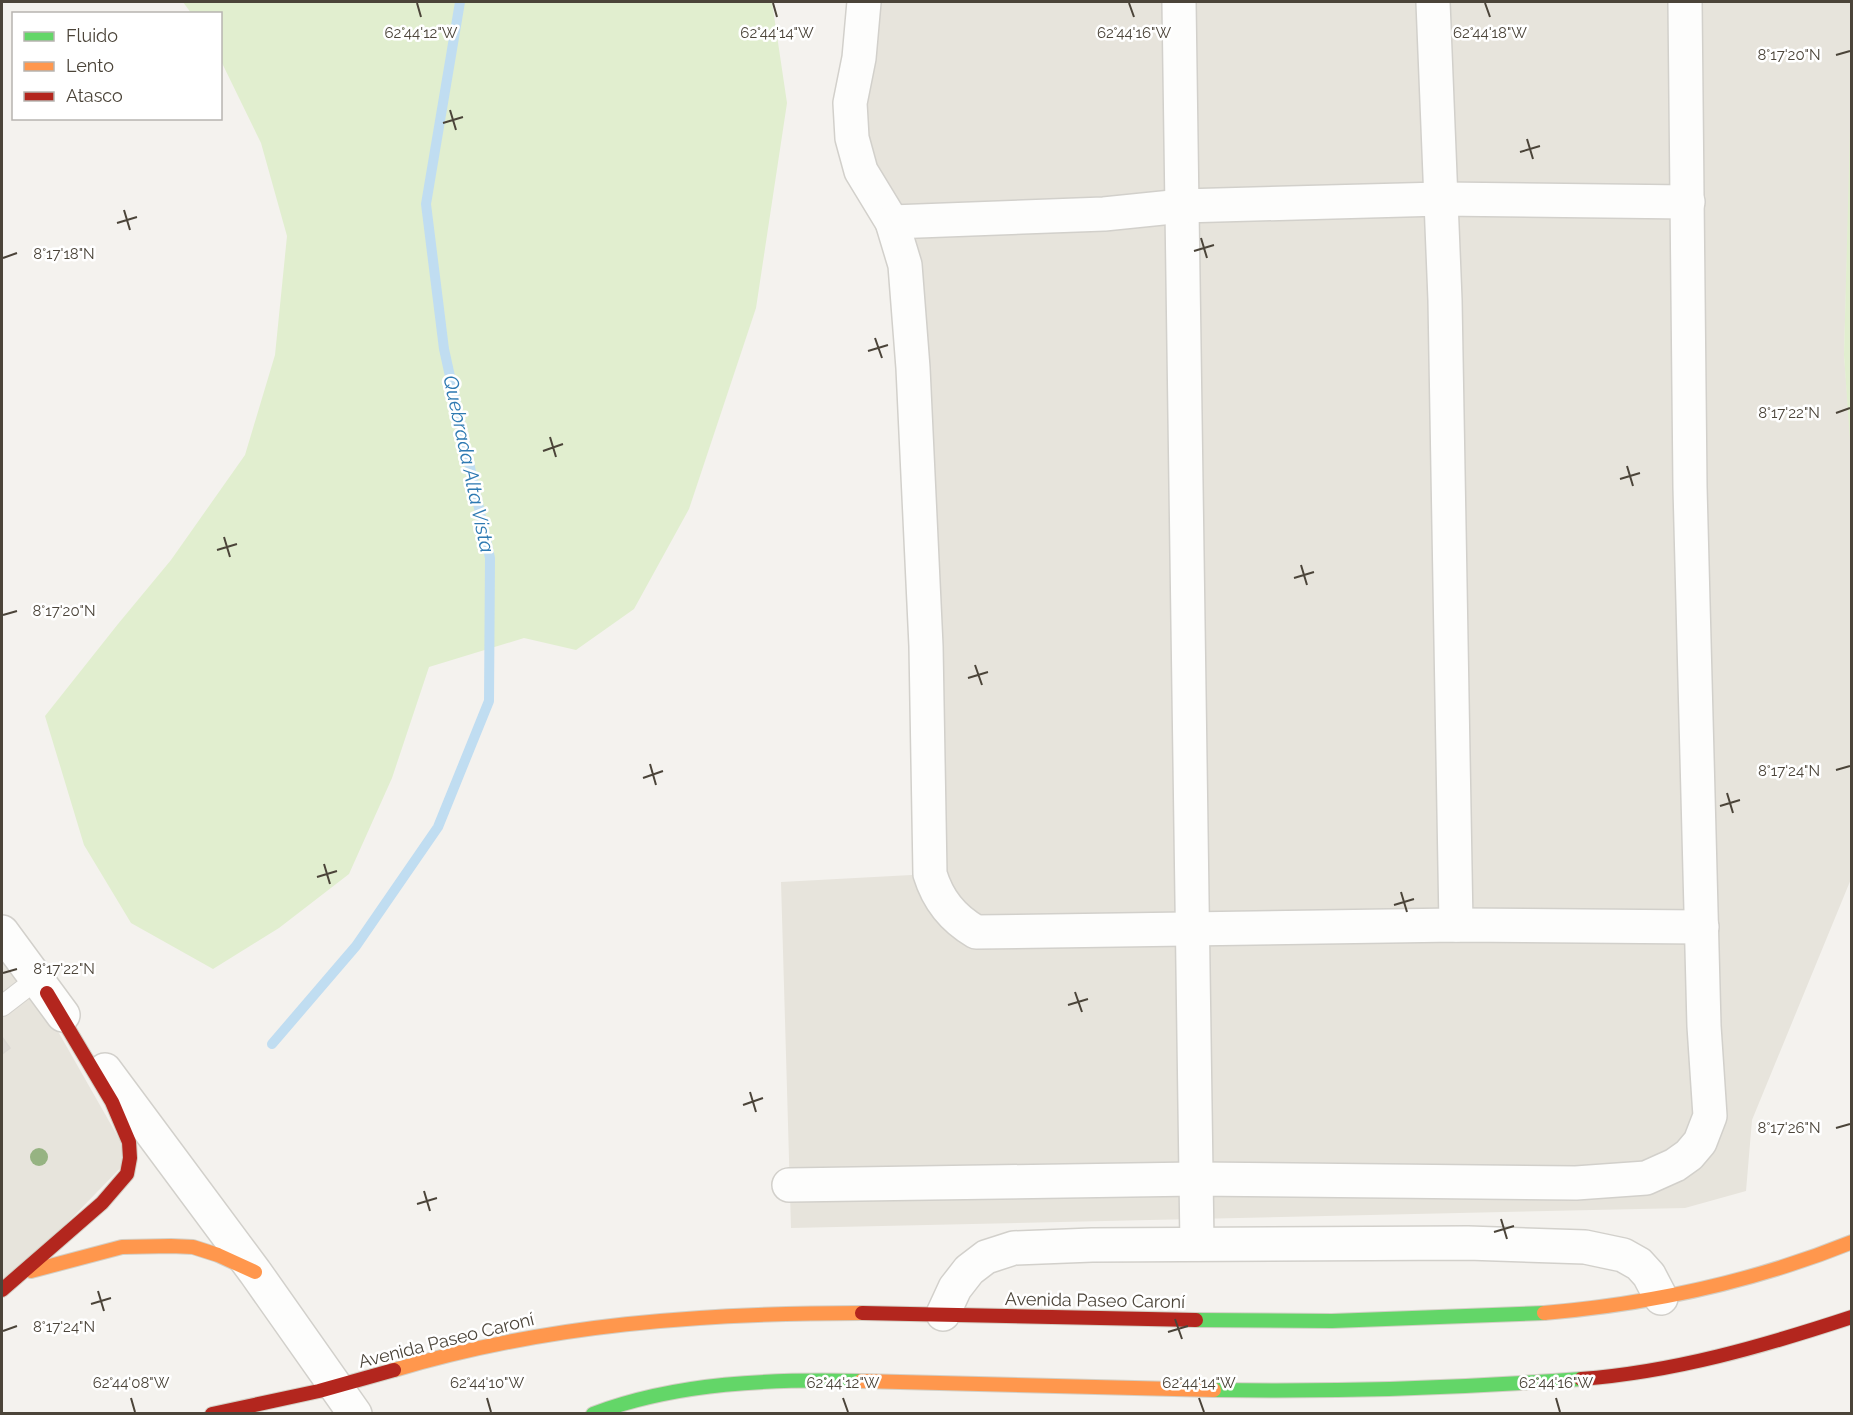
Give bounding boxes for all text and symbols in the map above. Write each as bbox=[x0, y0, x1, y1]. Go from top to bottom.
legend bbox=[12, 12, 222, 120]
text: 62°44'12"W bbox=[385, 24, 458, 42]
text: 62°44'14"W bbox=[740, 24, 814, 42]
text: 62°44'16"W bbox=[1097, 24, 1171, 42]
text: 62°44'18"W bbox=[1453, 24, 1527, 42]
text: Fluido bbox=[66, 25, 118, 46]
text: 8°17'20"N bbox=[1757, 46, 1821, 64]
text: Lento bbox=[66, 55, 114, 76]
text: Atasco bbox=[66, 85, 123, 106]
text: 8°17'18"N bbox=[33, 245, 95, 263]
water label: Quebrada Alta Vista bbox=[438, 373, 500, 555]
text: 8°17'22"N bbox=[1758, 404, 1820, 422]
text: 8°17'20"N bbox=[32, 602, 96, 620]
text: 8°17'24"N bbox=[1758, 762, 1820, 780]
text: 8°17'22"N bbox=[33, 960, 95, 978]
text: 8°17'26"N bbox=[1758, 1119, 1820, 1137]
street label: Avenida Paseo Caroní bbox=[1005, 1288, 1185, 1312]
street label: Avenida Paseo Caroní bbox=[356, 1308, 536, 1372]
text: 8°17'24"N bbox=[33, 1318, 95, 1336]
text: 62°44'08"W bbox=[93, 1374, 170, 1392]
text: 62°44'10"W bbox=[450, 1374, 524, 1392]
text: 62°44'12"W bbox=[807, 1374, 880, 1392]
text: 62°44'14"W bbox=[1162, 1374, 1236, 1392]
text: 62°44'16"W bbox=[1519, 1374, 1593, 1392]

